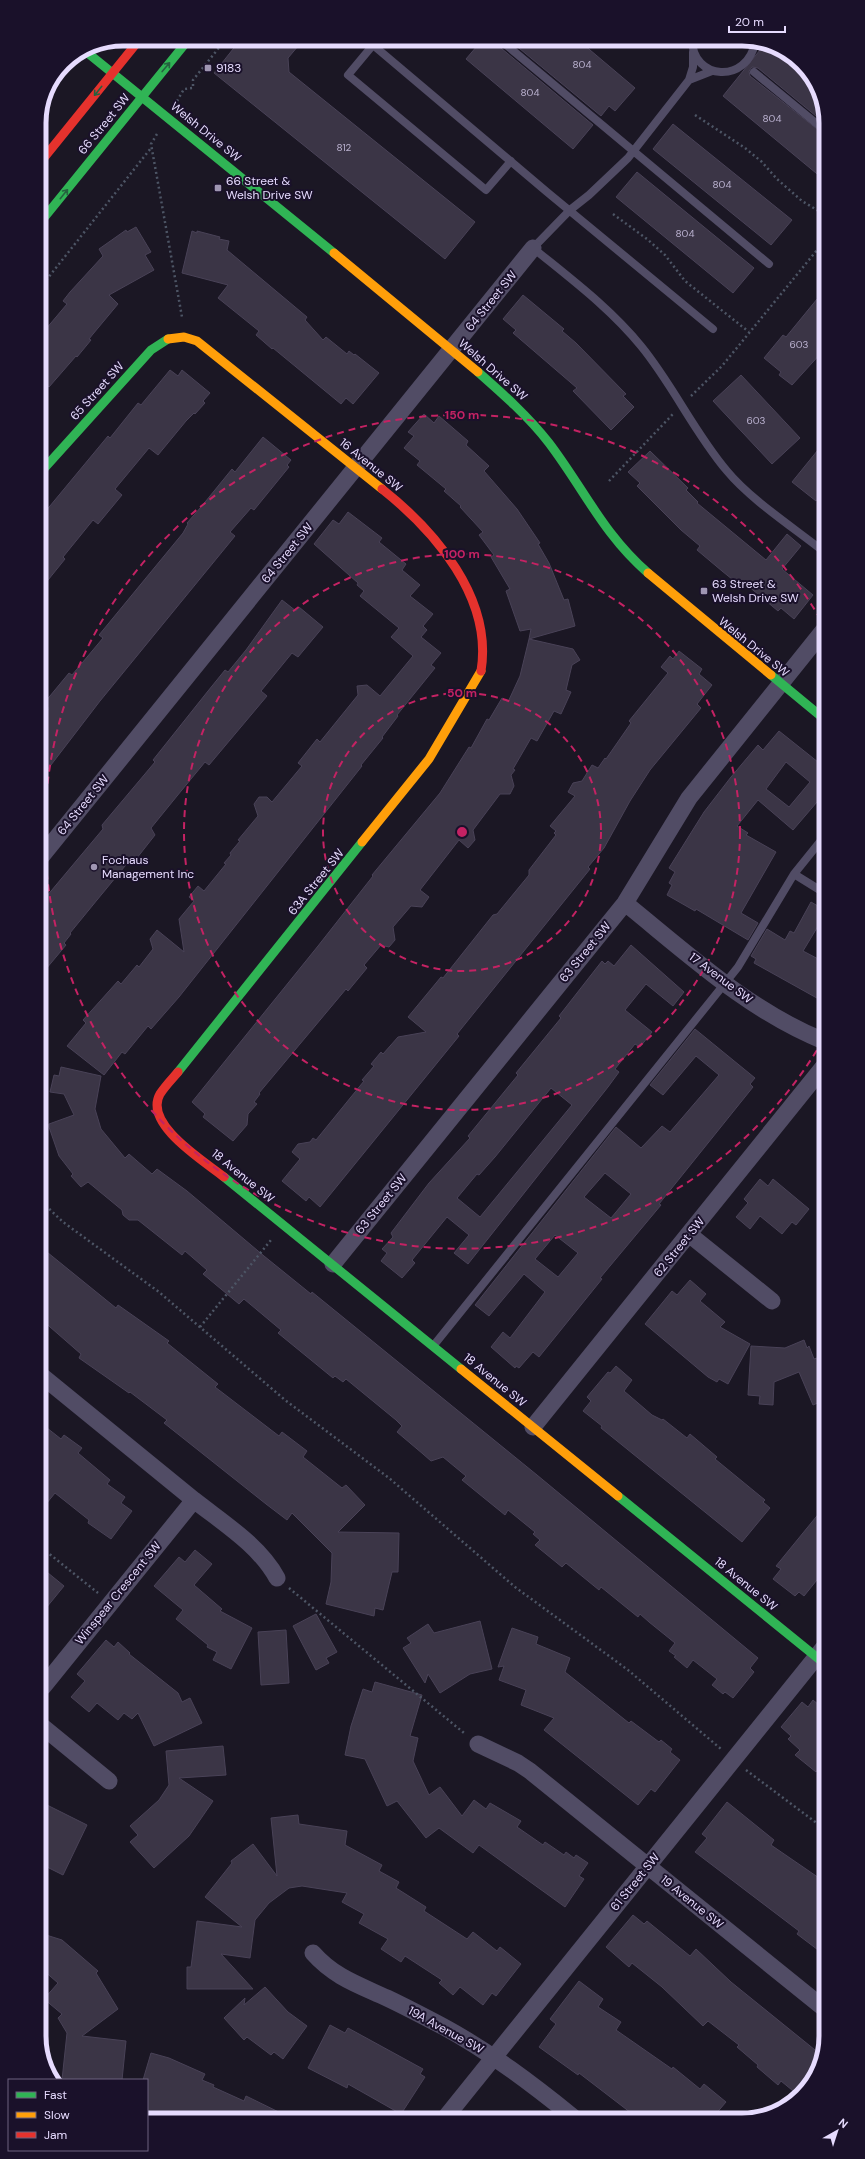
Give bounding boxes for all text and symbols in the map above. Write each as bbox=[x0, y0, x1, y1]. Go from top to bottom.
scale bar bbox=[729, 8, 785, 34]
text: 20 m bbox=[735, 14, 764, 30]
house number: 804 bbox=[573, 58, 592, 71]
place label: 9183 bbox=[216, 60, 241, 76]
one-way arrow bbox=[161, 62, 170, 73]
marker: 9183 bbox=[203, 63, 213, 73]
one-way arrow bbox=[93, 86, 102, 97]
house number: 804 bbox=[521, 86, 540, 99]
street label: 66 Street SW bbox=[75, 90, 134, 158]
street label: Welsh Drive SW bbox=[167, 99, 245, 166]
house number: 804 bbox=[763, 112, 782, 125]
house number: 812 bbox=[337, 141, 352, 154]
place label: 66 Street & Welsh Drive SW bbox=[226, 173, 313, 203]
house number: 804 bbox=[713, 178, 732, 191]
marker: 66 Street & Welsh Drive SW bbox=[213, 183, 223, 193]
one-way arrow bbox=[59, 189, 68, 199]
house number: 804 bbox=[676, 227, 695, 240]
street label: 64 Street SW bbox=[462, 267, 521, 335]
street label: Welsh Drive SW bbox=[455, 336, 531, 405]
house number: 603 bbox=[789, 338, 809, 351]
street label: 65 Street SW bbox=[67, 358, 128, 424]
text: 150 m bbox=[445, 407, 479, 423]
house number: 603 bbox=[746, 414, 766, 427]
street label: 16 Avenue SW bbox=[336, 435, 406, 496]
street label: 64 Street SW bbox=[258, 519, 317, 587]
text: 100 m bbox=[444, 546, 480, 562]
place label: 63 Street & Welsh Drive SW bbox=[712, 576, 799, 606]
marker: 63 Street & Welsh Drive SW bbox=[699, 586, 709, 596]
street label: Welsh Drive SW bbox=[715, 614, 793, 681]
text: 50 m bbox=[447, 685, 477, 701]
street label: 64 Street SW bbox=[54, 771, 113, 839]
centre of rings bbox=[455, 825, 469, 839]
street label: 63A Street SW bbox=[284, 845, 348, 918]
place label: Fochaus Management Inc bbox=[102, 852, 194, 882]
marker: Fochaus Management Inc bbox=[89, 862, 99, 872]
street label: 63 Street SW bbox=[556, 918, 615, 986]
street label: 17 Avenue SW bbox=[686, 949, 756, 1007]
street label: 18 Avenue SW bbox=[208, 1146, 278, 1207]
street label: 63 Street SW bbox=[352, 1170, 411, 1238]
street label: 62 Street SW bbox=[650, 1213, 708, 1280]
street label: 18 Avenue SW bbox=[460, 1350, 530, 1411]
street label: Winspear Crescent SW bbox=[71, 1538, 165, 1648]
street label: 18 Avenue SW bbox=[711, 1554, 781, 1615]
street label: 61 Street SW bbox=[607, 1849, 663, 1914]
street label: 19 Avenue SW bbox=[657, 1872, 727, 1933]
street label: 19A Avenue SW bbox=[405, 2003, 487, 2058]
legend bbox=[8, 2079, 148, 2151]
text: Fast bbox=[44, 2087, 67, 2103]
text: Slow bbox=[44, 2107, 70, 2123]
north arrow bbox=[817, 2111, 857, 2151]
text: N bbox=[836, 2115, 851, 2131]
text: Jam bbox=[44, 2127, 67, 2143]

